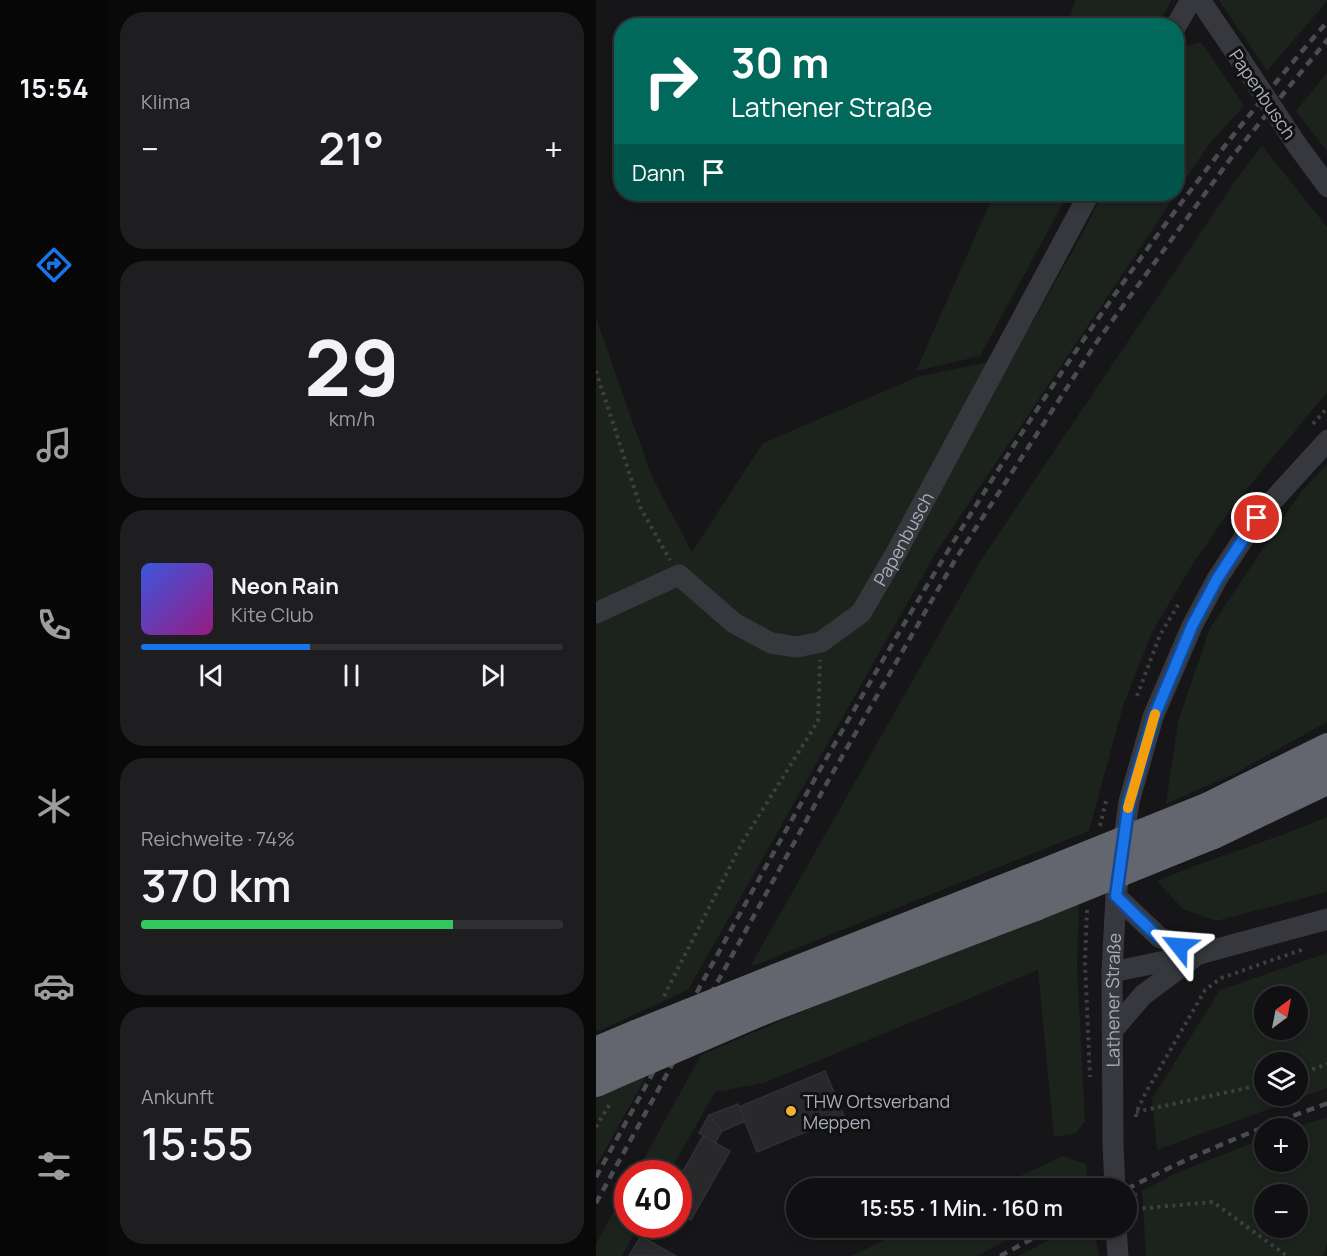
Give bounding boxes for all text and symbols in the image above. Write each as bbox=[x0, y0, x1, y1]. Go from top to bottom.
text: 30 m bbox=[731, 33, 829, 91]
icon: right bbox=[632, 42, 710, 120]
street label: Papenbusch bbox=[1224, 44, 1302, 144]
text: 15:54 bbox=[19, 69, 89, 106]
text: Klima bbox=[141, 88, 190, 115]
text: Lathener Straße bbox=[731, 88, 932, 125]
text: 21° bbox=[319, 117, 384, 179]
text: − bbox=[141, 126, 159, 171]
text: + bbox=[544, 126, 563, 171]
icon: arrive bbox=[697, 156, 730, 189]
text: Dann bbox=[632, 158, 685, 188]
icon: directions bbox=[33, 244, 75, 286]
text: 29 bbox=[305, 313, 399, 419]
text: km/h bbox=[329, 405, 375, 432]
icon: music bbox=[33, 424, 75, 466]
street label: Papenbusch bbox=[868, 488, 939, 590]
pin bbox=[1231, 492, 1282, 543]
icon: arrive bbox=[1240, 501, 1273, 534]
text: Neon Rain bbox=[231, 571, 339, 601]
text: Kite Club bbox=[231, 601, 314, 628]
icon: phone bbox=[33, 604, 75, 646]
icon: previous bbox=[195, 659, 228, 692]
icon: pause bbox=[335, 659, 368, 692]
icon: next bbox=[476, 659, 509, 692]
icon: climate bbox=[33, 785, 75, 827]
text: Reichweite · 74% bbox=[141, 825, 295, 852]
text: 370 km bbox=[141, 854, 291, 916]
position arrow bbox=[1147, 914, 1211, 978]
street label: Lathener Straße bbox=[1100, 932, 1126, 1067]
icon: car bbox=[33, 965, 75, 1007]
north arrow bbox=[1254, 986, 1308, 1040]
map controls bbox=[1254, 986, 1308, 1238]
button: layers bbox=[1254, 1052, 1308, 1106]
text: Ankunft bbox=[141, 1083, 214, 1110]
place label: THW Ortsverband Meppen bbox=[803, 1089, 950, 1134]
marker: THW Ortsverband Meppen bbox=[784, 1104, 798, 1118]
text: 15:55 bbox=[141, 1112, 254, 1174]
button: + bbox=[1254, 1118, 1308, 1172]
icon: filters bbox=[33, 1145, 75, 1187]
speed limit sign: 40 bbox=[614, 1160, 692, 1238]
button: − bbox=[1254, 1184, 1308, 1238]
text: 15:55 · 1 Min. · 160 m bbox=[860, 1193, 1063, 1223]

